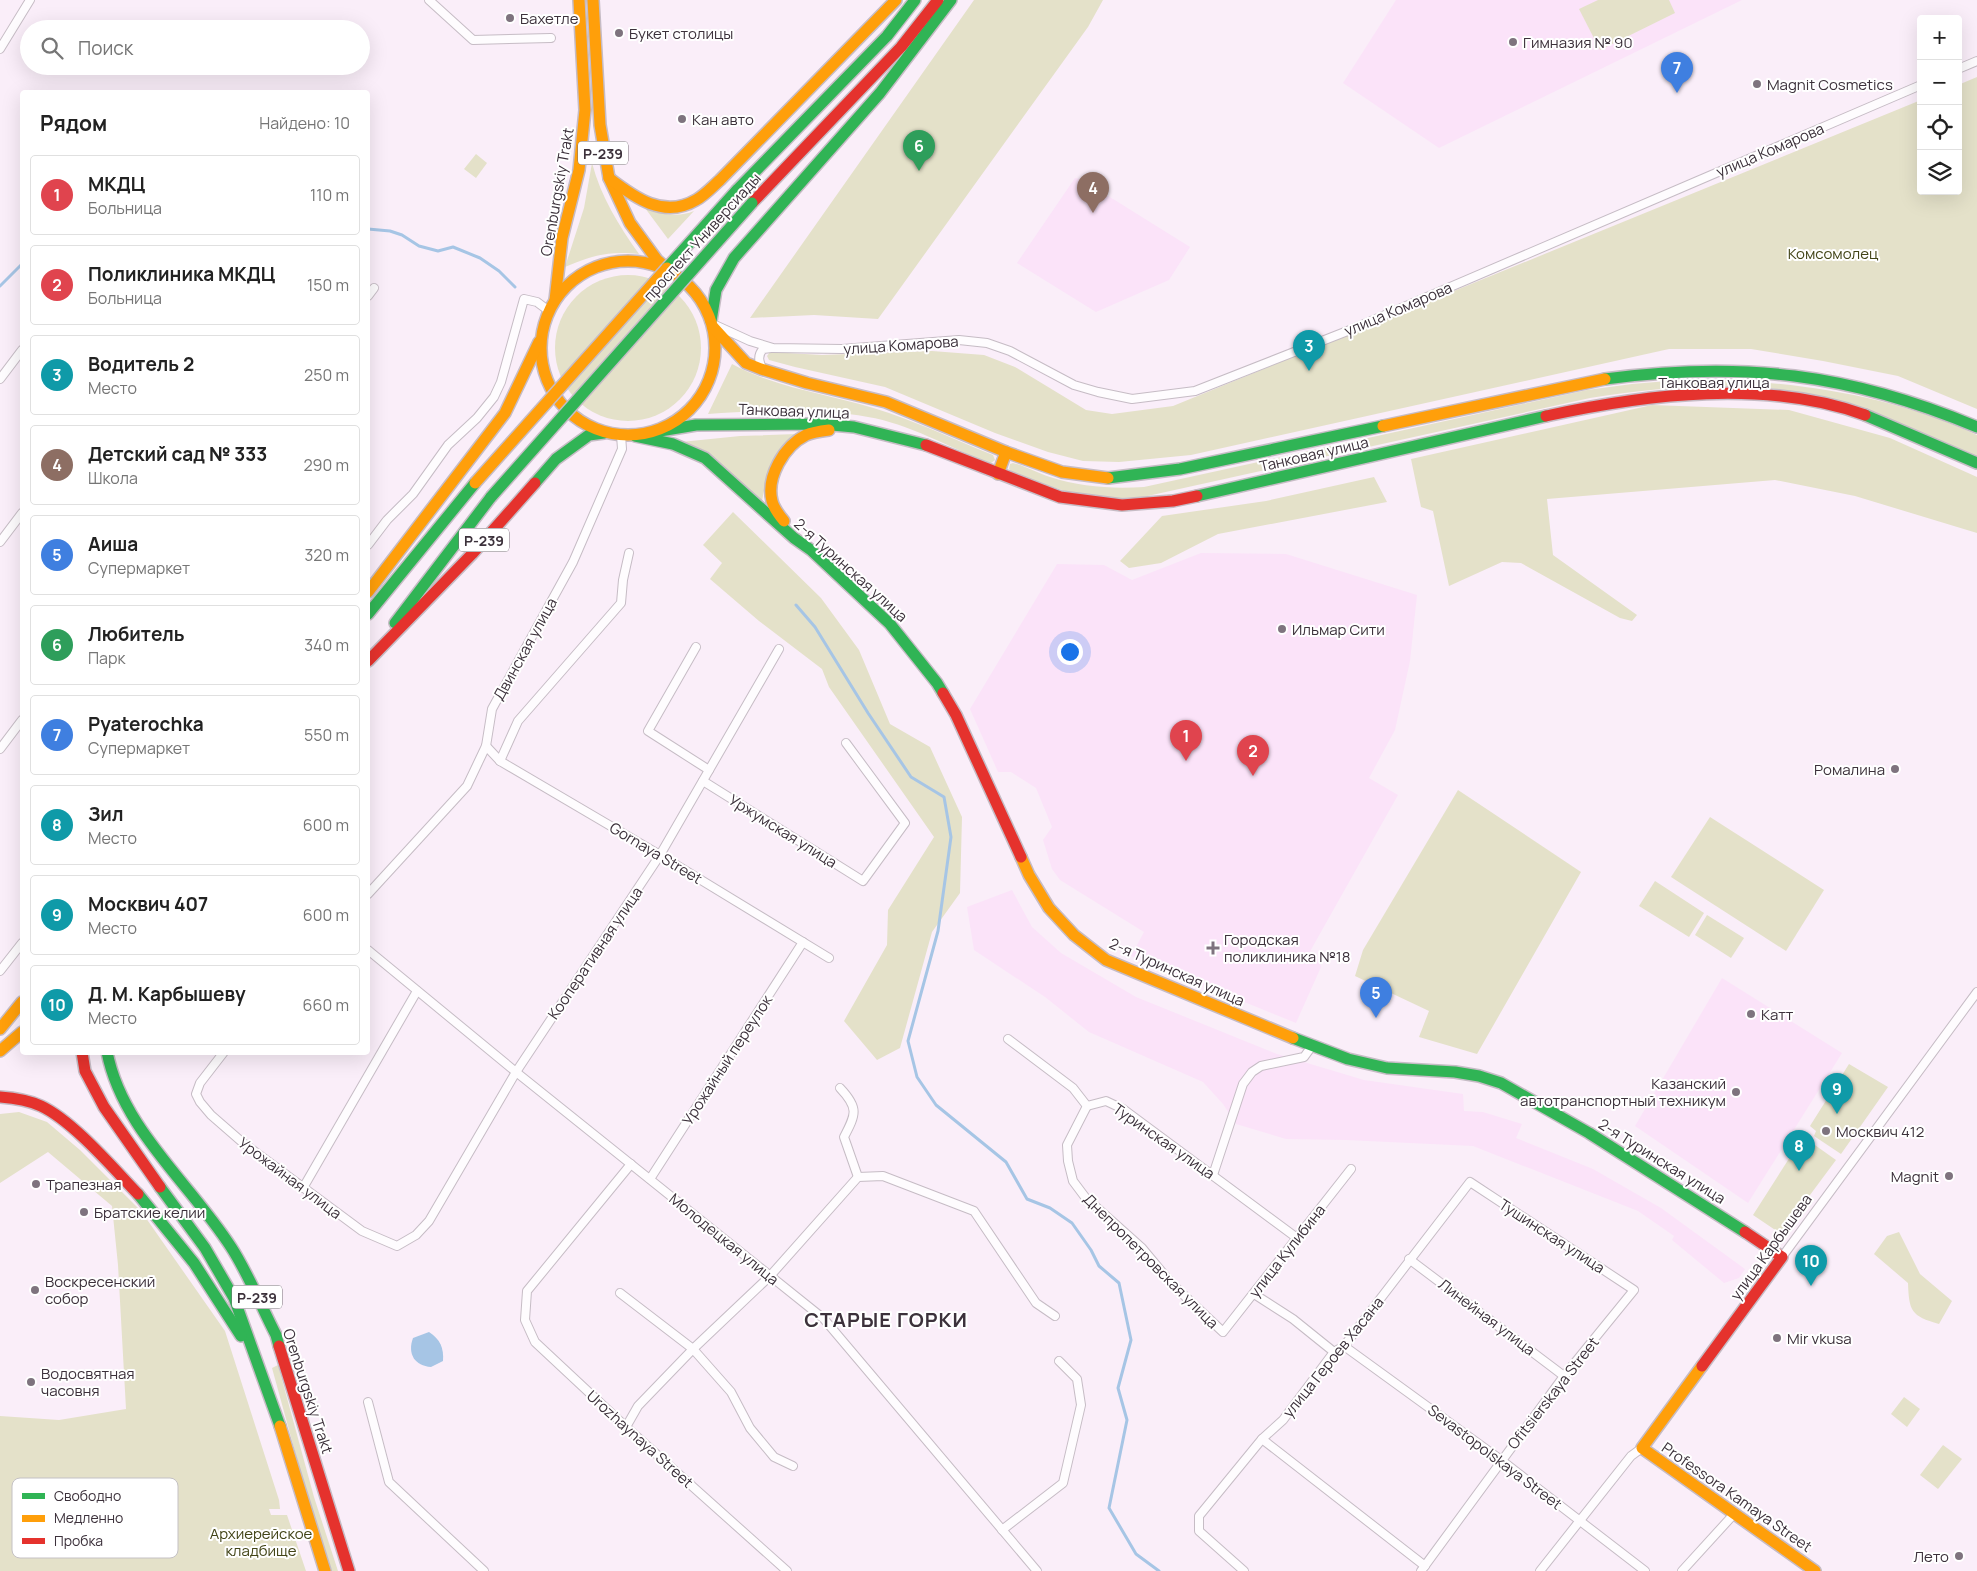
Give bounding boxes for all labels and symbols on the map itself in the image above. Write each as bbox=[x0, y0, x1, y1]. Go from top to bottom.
place label: Бахетле bbox=[520, 8, 579, 29]
marker: Бахетле bbox=[504, 12, 516, 24]
place label: Букет столицы bbox=[629, 23, 733, 44]
marker: Букет столицы bbox=[613, 27, 625, 39]
place label: Гимназия № 90 bbox=[1523, 32, 1633, 53]
marker: Гимназия № 90 bbox=[1507, 36, 1519, 48]
pin: 7 bbox=[1661, 52, 1693, 93]
place label: Magnit Cosmetics bbox=[1767, 74, 1893, 95]
marker: Magnit Cosmetics bbox=[1751, 78, 1763, 90]
place label: Кан авто bbox=[692, 109, 754, 130]
marker: Кан авто bbox=[676, 113, 688, 125]
street label: улица Комарова bbox=[1713, 118, 1827, 182]
street label: Orenburgskiy Trakt bbox=[535, 126, 579, 258]
pin: 6 bbox=[903, 130, 935, 171]
road number: Р-239 bbox=[578, 142, 628, 164]
street label: проспект Универсиады bbox=[639, 168, 765, 306]
pin: 4 bbox=[1077, 172, 1109, 213]
park label: Комсомолец bbox=[1788, 243, 1879, 264]
street label: улица Комарова bbox=[1341, 277, 1455, 341]
pin: 3 bbox=[1293, 330, 1325, 371]
street label: улица Комарова bbox=[843, 331, 959, 359]
street label: Танковая улица bbox=[1658, 372, 1770, 393]
street label: Танковая улица bbox=[738, 399, 850, 423]
street label: Танковая улица bbox=[1257, 431, 1371, 477]
street label: 2-я Туринская улица bbox=[790, 513, 912, 627]
road number: Р-239 bbox=[459, 528, 509, 552]
street label: Двинская улица bbox=[488, 594, 562, 704]
place label: Ильмар Сити bbox=[1292, 619, 1385, 640]
marker: Ильмар Сити bbox=[1276, 623, 1288, 635]
your location bbox=[1057, 639, 1083, 665]
pin: 1 bbox=[1170, 720, 1202, 761]
pin: 2 bbox=[1237, 735, 1269, 776]
place label: Ромалина bbox=[1814, 759, 1885, 780]
marker: Ромалина bbox=[1889, 763, 1901, 775]
street label: Уржумская улица bbox=[725, 789, 841, 873]
street label: Gornaya Street bbox=[606, 817, 706, 889]
street label: Кооперативная улица bbox=[543, 883, 647, 1023]
place label: Городская поликлиника №18 bbox=[1224, 929, 1350, 967]
street label: 2-я Туринская улица bbox=[1106, 933, 1248, 1011]
marker: Городская поликлиника №18 bbox=[1206, 941, 1220, 955]
pin: 5 bbox=[1360, 977, 1392, 1018]
street label: Урожайный переулок bbox=[677, 990, 777, 1129]
place label: Катт bbox=[1761, 1004, 1794, 1025]
marker: Катт bbox=[1745, 1008, 1757, 1020]
place label: Казанский автотранспортный техникум bbox=[1520, 1073, 1726, 1111]
pin: 9 bbox=[1821, 1073, 1853, 1114]
marker: Казанский автотранспортный техникум bbox=[1730, 1086, 1742, 1098]
street label: Туринская улица bbox=[1109, 1098, 1219, 1184]
street label: 2-я Туринская улица bbox=[1595, 1113, 1729, 1209]
place label: Москвич 412 bbox=[1836, 1121, 1924, 1142]
marker: Москвич 412 bbox=[1820, 1125, 1832, 1137]
pin: 8 bbox=[1783, 1130, 1815, 1171]
street label: Урожайная улица bbox=[234, 1132, 346, 1224]
place label: Magnit bbox=[1891, 1166, 1939, 1187]
marker: Magnit bbox=[1943, 1170, 1955, 1182]
place label: Трапезная bbox=[46, 1174, 122, 1195]
marker: Трапезная bbox=[30, 1178, 42, 1190]
street label: Молодецкая улица bbox=[665, 1188, 783, 1290]
street label: Днепропетровская улица bbox=[1079, 1189, 1223, 1333]
street label: улица Карбышева bbox=[1725, 1190, 1817, 1304]
street label: Тушинская улица bbox=[1495, 1194, 1609, 1278]
street label: улица Кулибина bbox=[1244, 1200, 1330, 1302]
place label: Братские келии bbox=[94, 1202, 205, 1223]
marker: Братские келии bbox=[78, 1206, 90, 1218]
pin: 10 bbox=[1795, 1245, 1827, 1286]
place label: Воскресенский собор bbox=[45, 1271, 155, 1309]
street label: Линейная улица bbox=[1434, 1274, 1540, 1360]
marker: Воскресенский собор bbox=[29, 1284, 41, 1296]
road number: Р-239 bbox=[232, 1285, 282, 1308]
street label: улица Героев Хасана bbox=[1278, 1292, 1388, 1422]
district label: СТАРЫЕ ГОРКИ bbox=[804, 1306, 968, 1333]
street label: Orenburgskiy Trakt bbox=[278, 1326, 338, 1456]
place label: Mir vkusa bbox=[1787, 1328, 1852, 1349]
street label: Ofitsierskaya Street bbox=[1502, 1332, 1604, 1454]
marker: Mir vkusa bbox=[1771, 1332, 1783, 1344]
place label: Водосвятная часовня bbox=[41, 1363, 135, 1401]
marker: Водосвятная часовня bbox=[25, 1376, 37, 1388]
street label: Urozhaynaya Street bbox=[582, 1385, 698, 1493]
street label: Sevastopolskaya Street bbox=[1424, 1400, 1566, 1514]
street label: Professora Kamaya Street bbox=[1658, 1437, 1816, 1557]
legend bbox=[12, 1478, 178, 1558]
text: Свободно bbox=[54, 1486, 121, 1505]
text: Медленно bbox=[54, 1508, 123, 1527]
park label: Архиерейское кладбище bbox=[210, 1523, 313, 1561]
text: Пробка bbox=[54, 1531, 103, 1550]
place label: Лето bbox=[1914, 1546, 1949, 1567]
marker: Лето bbox=[1953, 1550, 1965, 1562]

